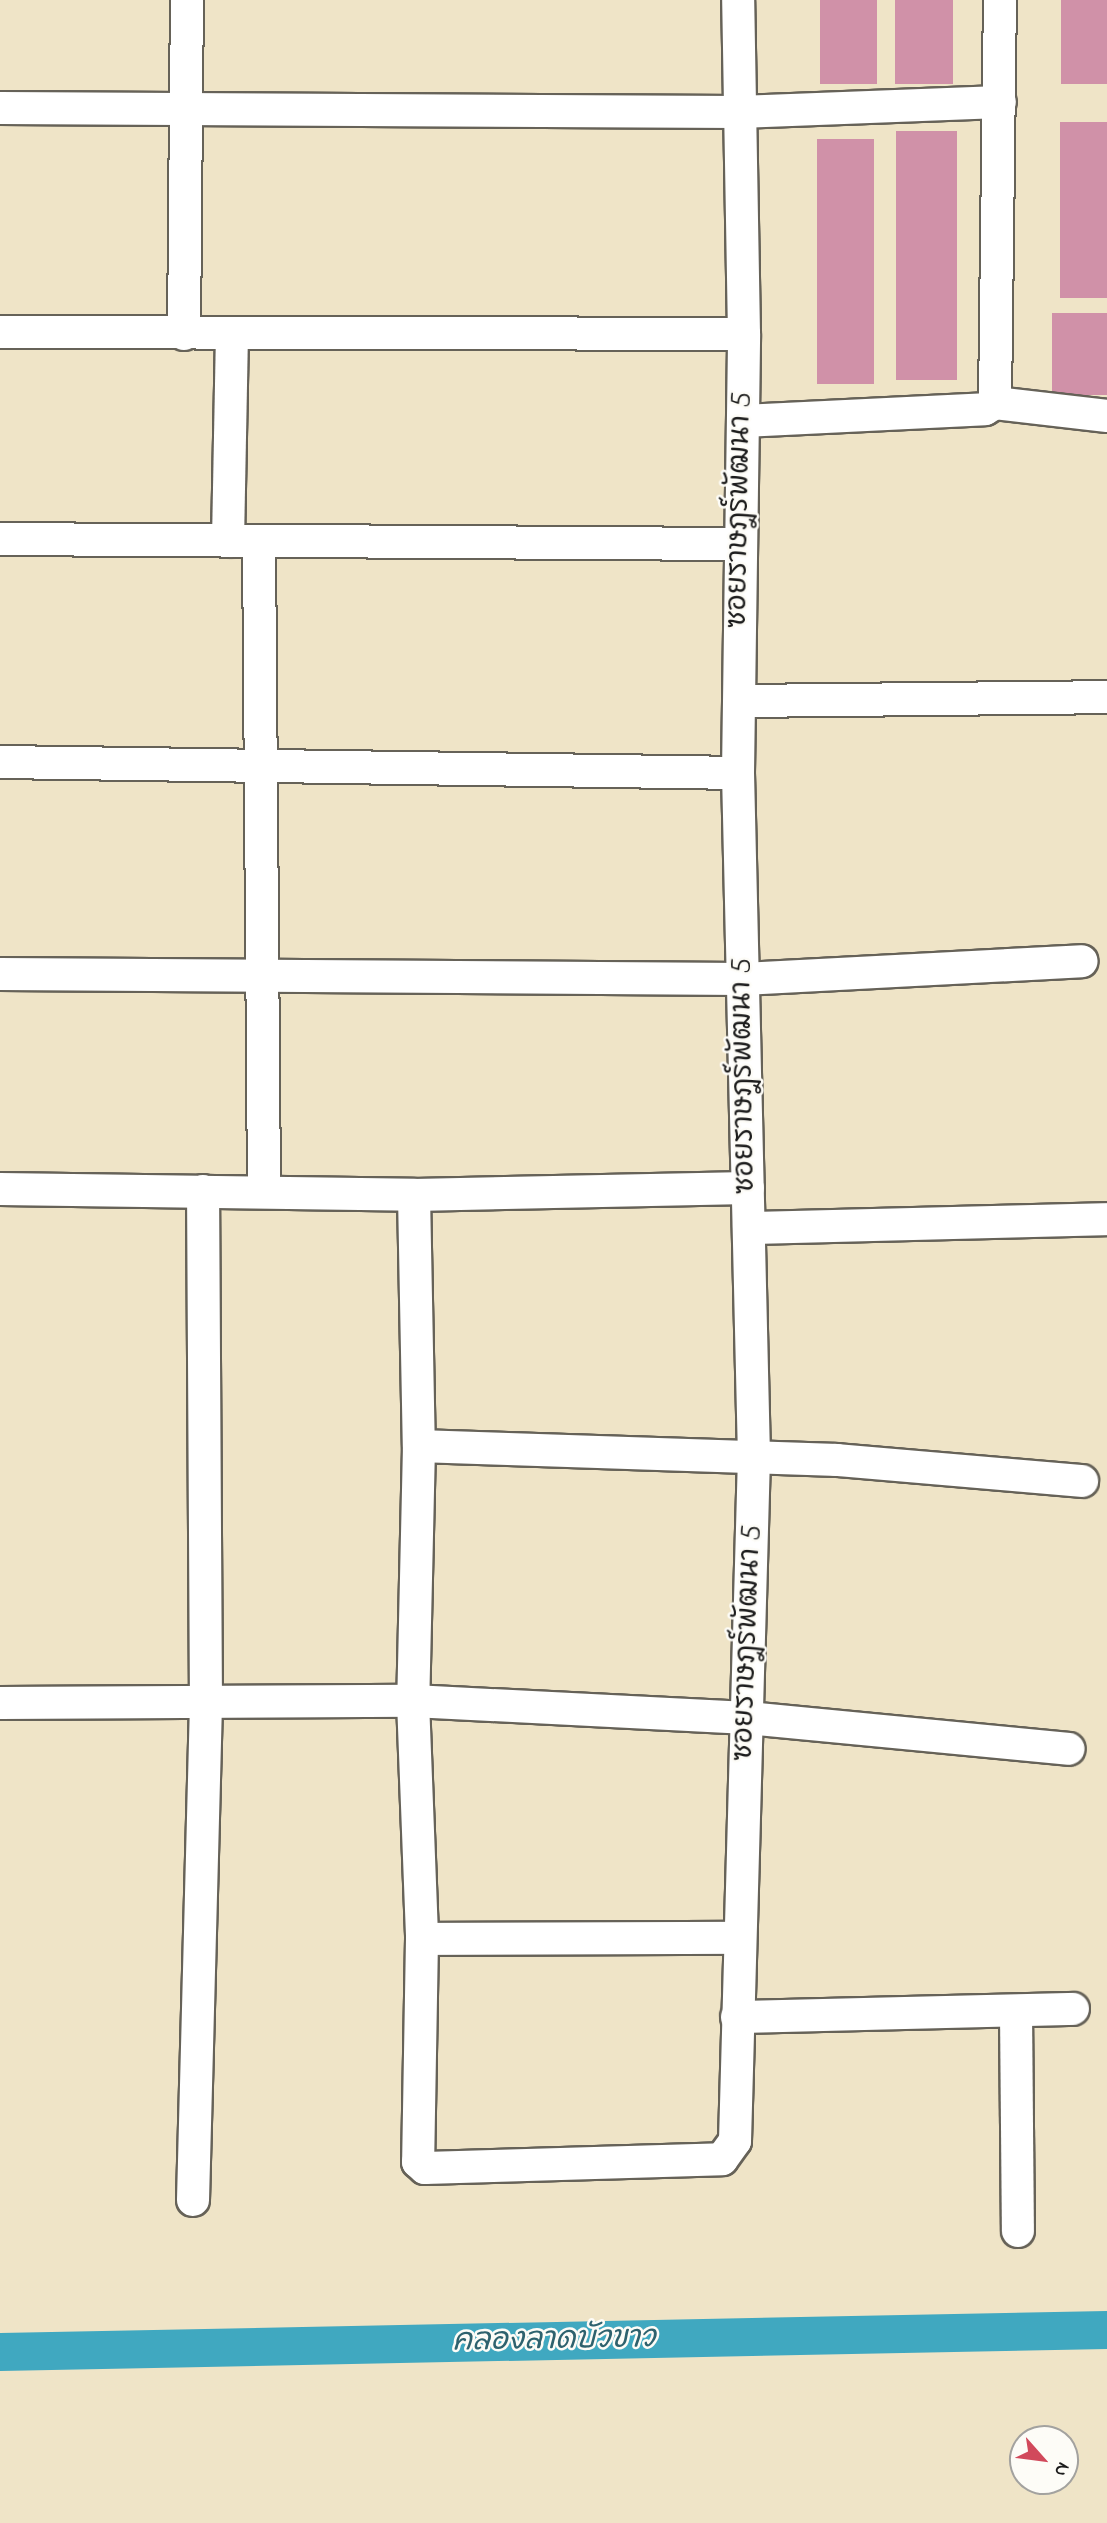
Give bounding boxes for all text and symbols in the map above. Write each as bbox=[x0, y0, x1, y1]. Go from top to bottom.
street label: ซอยราษฎร์พัฒนา 5 bbox=[722, 392, 760, 628]
street label: ซอยราษฎร์พัฒนา 5 bbox=[726, 958, 764, 1194]
street label: ซอยราษฎร์พัฒนา 5 bbox=[728, 1524, 770, 1762]
water label: คลองลาดบัวขาว bbox=[452, 2321, 656, 2361]
north arrow bbox=[1009, 2425, 1079, 2495]
text: N bbox=[1046, 2457, 1076, 2481]

